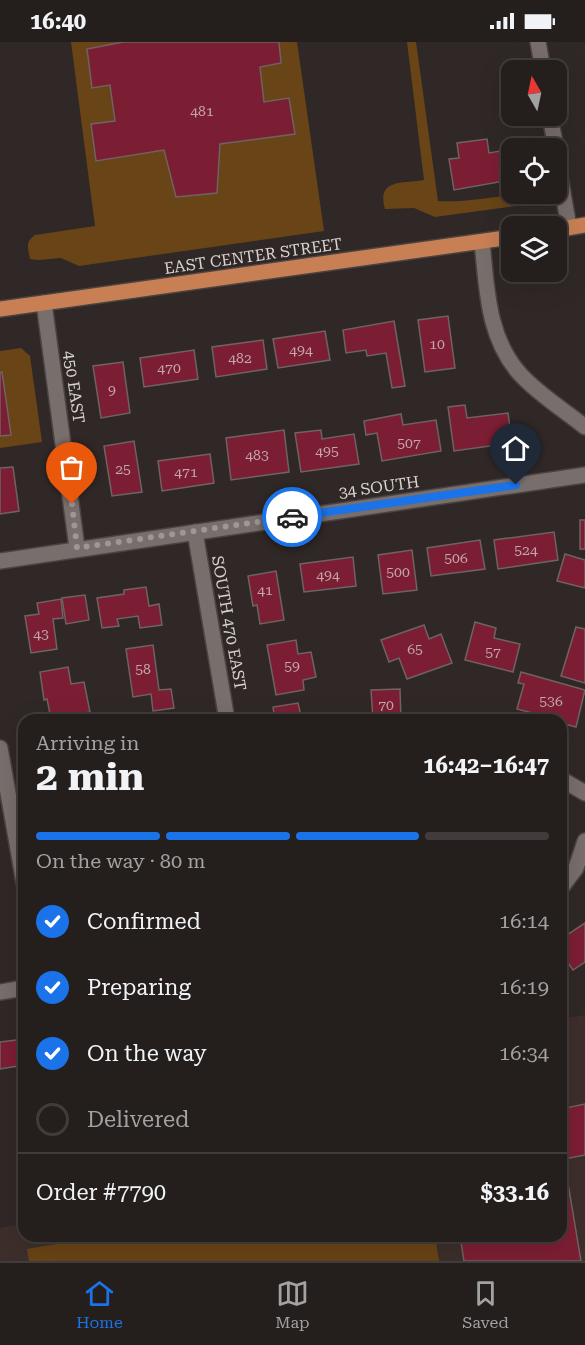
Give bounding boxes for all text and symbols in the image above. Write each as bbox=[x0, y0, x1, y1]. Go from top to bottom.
text: 16:40 bbox=[30, 9, 86, 34]
north arrow bbox=[501, 60, 567, 126]
map controls bbox=[501, 60, 567, 282]
house number: 481 bbox=[190, 103, 214, 119]
button: locate bbox=[501, 138, 567, 204]
button: layers bbox=[501, 216, 567, 282]
street label: EAST CENTER STREET bbox=[163, 234, 343, 278]
house number: 10 bbox=[429, 336, 445, 352]
house number: 494 bbox=[289, 342, 313, 358]
street label: 450 EAST bbox=[60, 349, 89, 425]
house number: 482 bbox=[228, 350, 252, 366]
house number: 470 bbox=[157, 360, 181, 376]
house number: 9 bbox=[108, 382, 116, 398]
pin bbox=[490, 423, 541, 485]
icon: home bbox=[499, 432, 532, 465]
house number: 507 bbox=[397, 435, 421, 451]
pin bbox=[46, 442, 97, 504]
house number: 495 bbox=[315, 443, 339, 459]
house number: 483 bbox=[245, 447, 269, 463]
icon: bag bbox=[55, 451, 88, 484]
house number: 25 bbox=[115, 461, 131, 477]
house number: 471 bbox=[174, 464, 198, 480]
street label: 34 SOUTH bbox=[337, 472, 421, 502]
courier bbox=[262, 487, 322, 547]
icon: car bbox=[276, 501, 309, 534]
house number: 524 bbox=[514, 542, 538, 558]
house number: 506 bbox=[444, 550, 468, 566]
street label: SOUTH 470 EAST bbox=[208, 554, 250, 692]
house number: 500 bbox=[386, 564, 410, 580]
house number: 494 bbox=[316, 567, 340, 583]
house number: 41 bbox=[257, 582, 273, 598]
house number: 43 bbox=[33, 626, 49, 642]
house number: 65 bbox=[407, 641, 423, 657]
house number: 57 bbox=[485, 644, 501, 660]
house number: 59 bbox=[284, 658, 300, 674]
house number: 58 bbox=[135, 661, 151, 677]
house number: 536 bbox=[539, 693, 563, 709]
house number: 70 bbox=[378, 697, 394, 713]
text: Arriving in bbox=[36, 731, 139, 755]
text: 16:42–16:47 bbox=[423, 753, 549, 778]
text: 2 min bbox=[36, 754, 144, 800]
text: On the way · 80 m bbox=[36, 849, 206, 873]
icon: check bbox=[36, 905, 69, 938]
text: Confirmed bbox=[87, 909, 201, 934]
text: 16:14 bbox=[499, 909, 549, 933]
icon: check bbox=[36, 971, 69, 1004]
text: Preparing bbox=[87, 975, 191, 1000]
text: 16:19 bbox=[499, 975, 549, 999]
icon: check bbox=[36, 1037, 69, 1070]
text: On the way bbox=[87, 1041, 207, 1066]
text: 16:34 bbox=[499, 1041, 549, 1065]
text: Delivered bbox=[87, 1107, 189, 1132]
text: Order #7790 bbox=[36, 1180, 166, 1205]
text: $33.16 bbox=[480, 1180, 549, 1205]
tab: Home bbox=[76, 1277, 123, 1332]
tab: Map bbox=[275, 1277, 310, 1332]
tab: Saved bbox=[462, 1277, 509, 1332]

